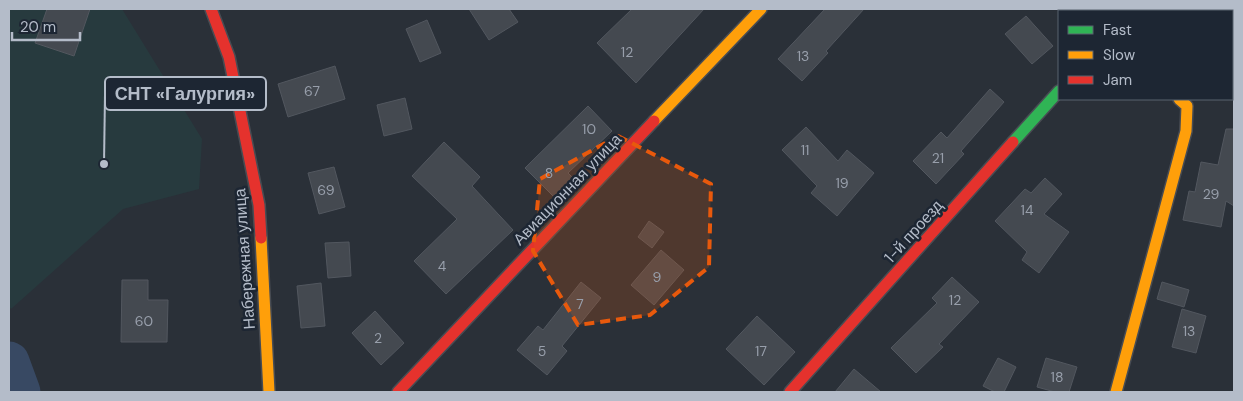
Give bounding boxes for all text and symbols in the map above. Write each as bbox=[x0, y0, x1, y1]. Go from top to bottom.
scale bar bbox=[12, 10, 80, 42]
legend bbox=[1058, 10, 1233, 100]
text: 20 m bbox=[20, 17, 56, 37]
text: Fast bbox=[1103, 20, 1132, 40]
house number: 12 bbox=[621, 43, 633, 61]
text: Slow bbox=[1103, 45, 1136, 65]
house number: 13 bbox=[797, 47, 809, 65]
text: Jam bbox=[1103, 70, 1132, 90]
callout: СНТ «Галургия» bbox=[105, 77, 266, 110]
text: СНТ «Галургия» bbox=[115, 82, 255, 106]
house number: 67 bbox=[304, 82, 320, 100]
house number: 10 bbox=[582, 120, 596, 138]
street label: Авиационная улица bbox=[509, 129, 626, 250]
house number: 11 bbox=[801, 141, 809, 159]
house number: 21 bbox=[932, 149, 944, 167]
house number: 8 bbox=[545, 164, 553, 182]
house number: 19 bbox=[835, 174, 849, 192]
house number: 69 bbox=[317, 181, 335, 199]
house number: 29 bbox=[1203, 185, 1220, 203]
street label: Набережная улица bbox=[229, 188, 260, 330]
street label: 1-й проезд bbox=[879, 195, 948, 267]
house number: 14 bbox=[1021, 201, 1034, 219]
house number: 4 bbox=[438, 257, 447, 275]
house number: 9 bbox=[653, 268, 662, 286]
house number: 12 bbox=[949, 291, 961, 309]
house number: 7 bbox=[576, 295, 584, 313]
house number: 60 bbox=[135, 312, 153, 330]
house number: 13 bbox=[1183, 322, 1195, 340]
house number: 2 bbox=[374, 329, 382, 347]
house number: 5 bbox=[538, 342, 546, 360]
house number: 17 bbox=[755, 342, 767, 360]
house number: 18 bbox=[1051, 368, 1063, 386]

